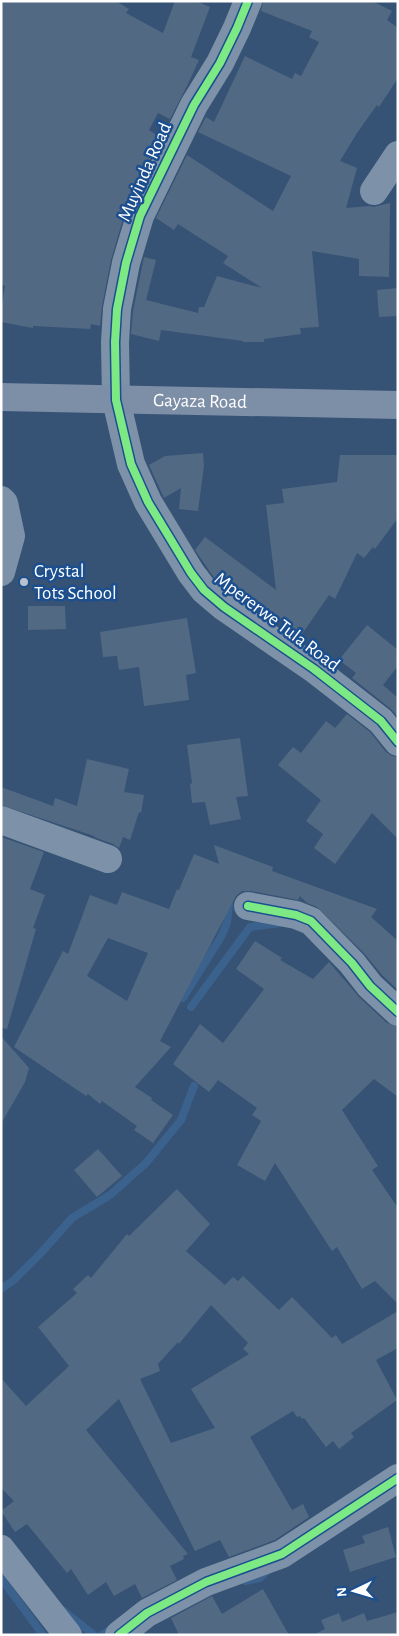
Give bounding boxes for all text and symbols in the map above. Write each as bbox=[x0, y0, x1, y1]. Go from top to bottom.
street label: Muyinda Road bbox=[115, 120, 175, 224]
street label: Gayaza Road bbox=[153, 391, 247, 411]
place label: Crystal Tots School bbox=[34, 562, 117, 603]
street label: Mpererwe Tula Road bbox=[211, 569, 343, 675]
marker: Crystal Tots School bbox=[18, 576, 30, 588]
north arrow bbox=[329, 1566, 379, 1616]
text: N bbox=[335, 1587, 349, 1598]

